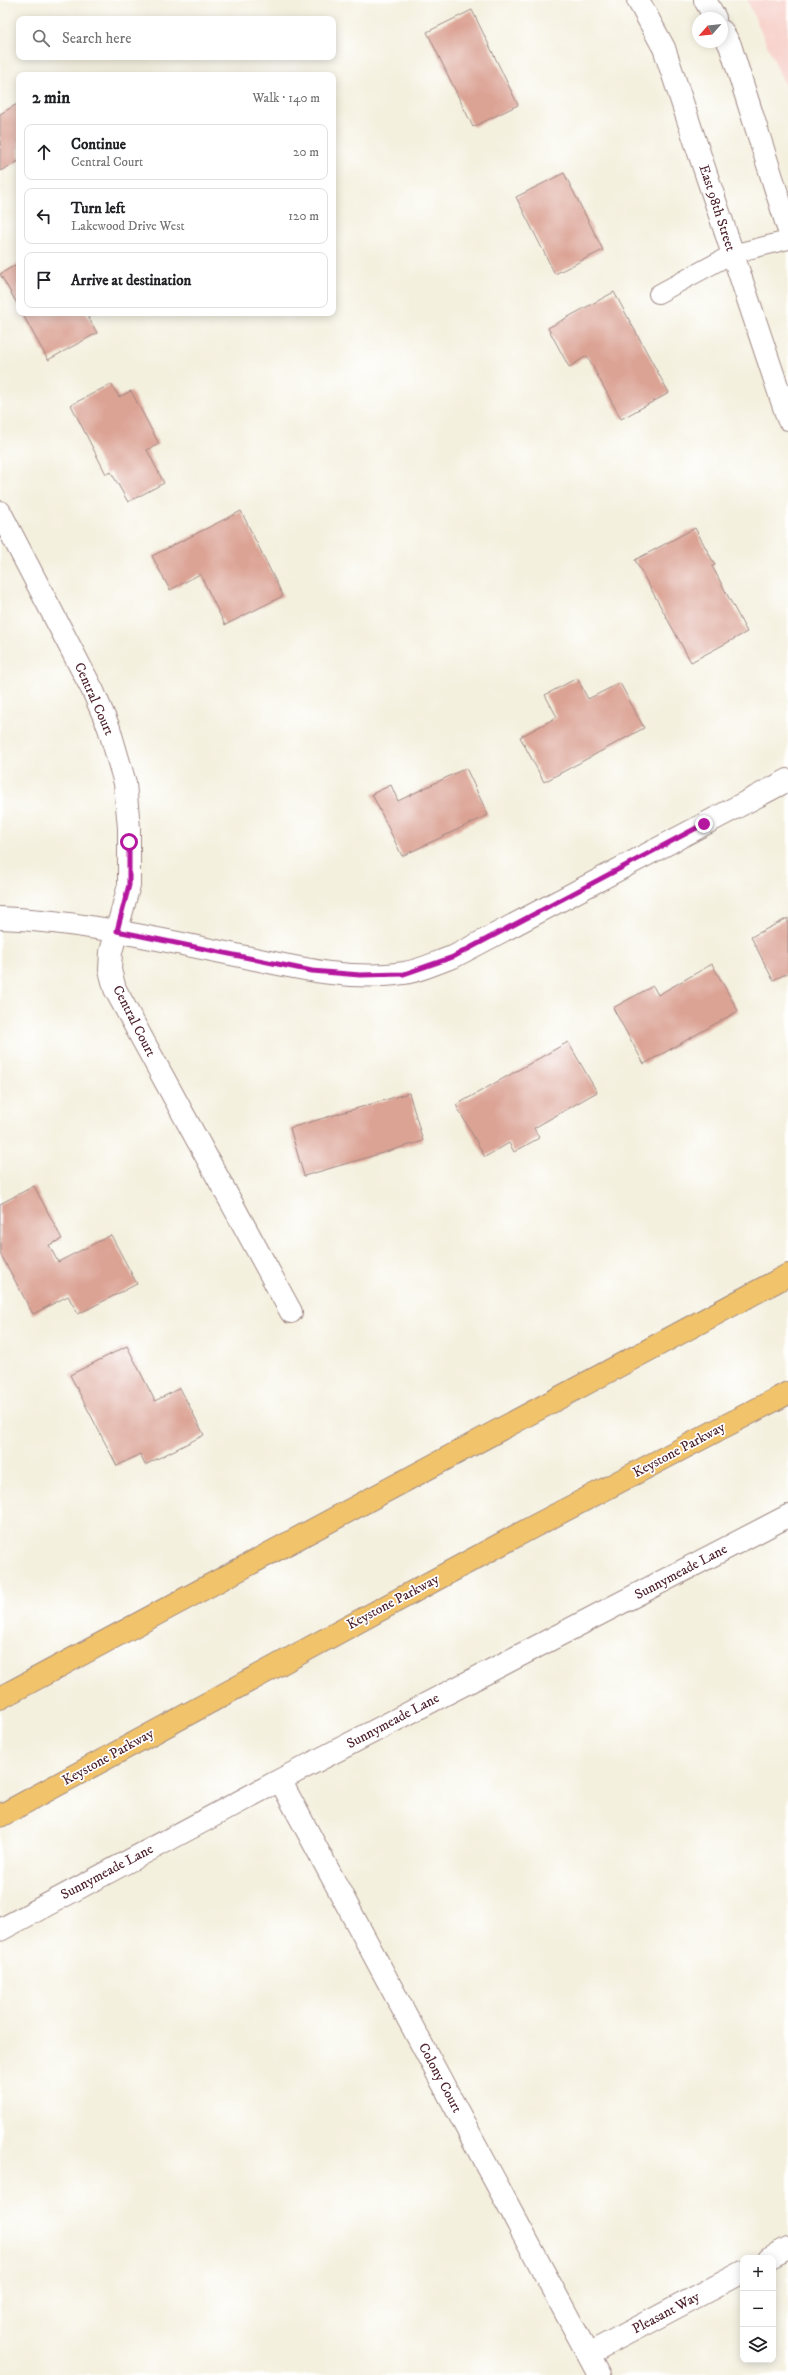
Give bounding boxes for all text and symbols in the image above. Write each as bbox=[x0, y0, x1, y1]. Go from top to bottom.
north arrow bbox=[692, 12, 728, 48]
search box bbox=[16, 16, 336, 60]
icon: search bbox=[30, 27, 52, 49]
text: Search here bbox=[62, 29, 131, 48]
text: 2 min bbox=[32, 87, 70, 109]
text: Walk · 140 m bbox=[252, 90, 320, 106]
text: Continue bbox=[71, 135, 126, 154]
icon: ahead bbox=[33, 141, 55, 163]
text: 20 m bbox=[293, 144, 319, 160]
text: Central Court bbox=[71, 154, 143, 170]
street label: East 98th Street bbox=[695, 162, 740, 254]
text: Turn left bbox=[71, 199, 125, 218]
icon: left bbox=[33, 205, 55, 227]
text: 120 m bbox=[288, 208, 319, 224]
text: Lakewood Drive West bbox=[71, 218, 185, 234]
icon: arrive bbox=[33, 269, 55, 291]
text: Arrive at destination bbox=[71, 271, 191, 290]
street label: Central Court bbox=[70, 660, 118, 739]
route end bbox=[695, 815, 713, 833]
route start bbox=[120, 833, 138, 851]
street label: Central Court bbox=[108, 982, 160, 1060]
street label: Keystone Parkway bbox=[630, 1418, 728, 1482]
street label: Sunnymeade Lane bbox=[632, 1540, 731, 1604]
street label: Keystone Parkway bbox=[344, 1570, 442, 1634]
street label: Sunnymeade Lane bbox=[344, 1689, 443, 1753]
street label: Keystone Parkway bbox=[59, 1724, 157, 1790]
street label: Sunnymeade Lane bbox=[58, 1840, 157, 1904]
street label: Colony Court bbox=[414, 2040, 466, 2116]
map controls bbox=[740, 2255, 776, 2363]
button: + bbox=[740, 2255, 776, 2291]
street label: Pleasant Way bbox=[629, 2288, 703, 2338]
button: − bbox=[740, 2291, 776, 2327]
button: layers bbox=[740, 2327, 776, 2363]

